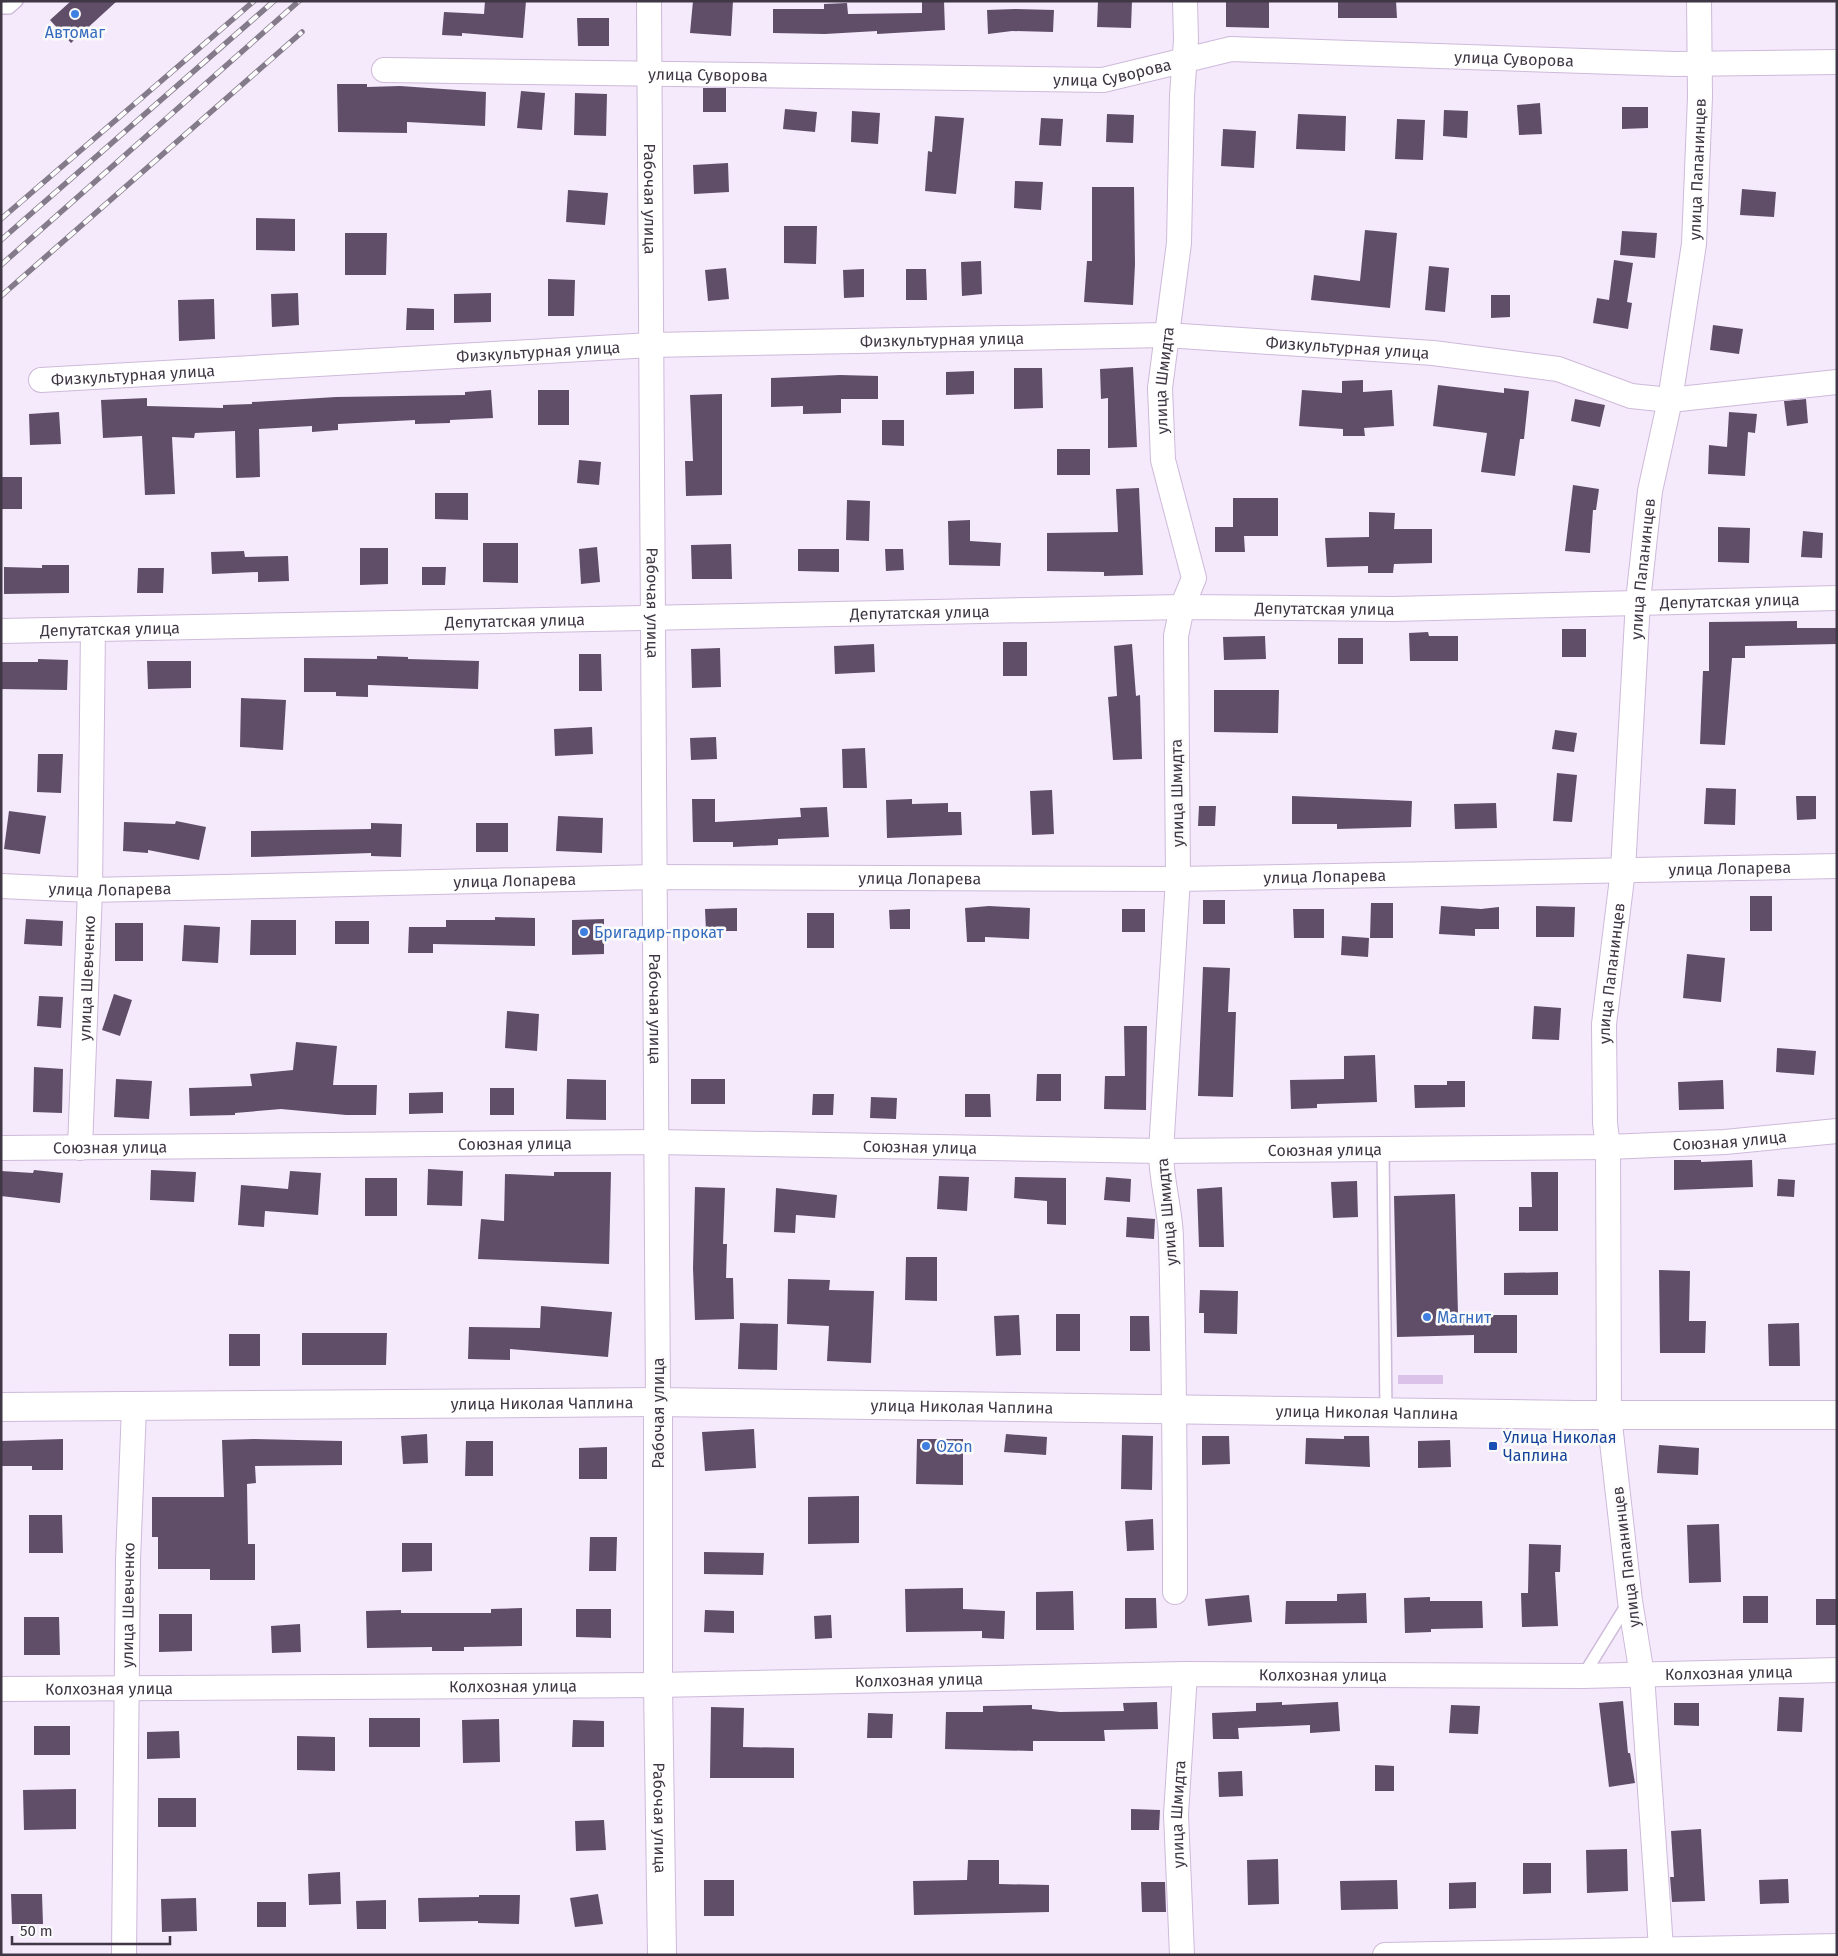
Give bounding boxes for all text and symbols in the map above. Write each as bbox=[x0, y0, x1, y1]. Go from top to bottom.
marker: Автомаг bbox=[69, 8, 81, 20]
place label: Автомаг bbox=[45, 23, 105, 42]
street label: улица Суворова bbox=[1454, 47, 1574, 70]
street label: улица Суворова bbox=[1053, 54, 1173, 89]
street label: улица Суворова bbox=[648, 64, 768, 85]
street label: улица Папанинцев bbox=[1685, 98, 1709, 241]
street label: Рабочая улица bbox=[640, 143, 660, 255]
street label: улица Шмидта bbox=[1150, 325, 1177, 435]
street label: Физкультурная улица bbox=[860, 328, 1024, 350]
street label: Физкультурная улица bbox=[1265, 332, 1430, 362]
street label: Физкультурная улица bbox=[456, 337, 621, 366]
street label: Физкультурная улица bbox=[50, 361, 215, 389]
street label: улица Папанинцев bbox=[1626, 497, 1659, 640]
street label: Рабочая улица bbox=[643, 547, 663, 659]
street label: Депутатская улица bbox=[1659, 589, 1800, 612]
street label: Депутатская улица bbox=[1254, 598, 1395, 619]
street label: Депутатская улица bbox=[849, 601, 990, 623]
street label: Депутатская улица bbox=[444, 610, 585, 631]
street label: Депутатская улица bbox=[39, 618, 180, 640]
street label: улица Шмидта bbox=[1167, 739, 1187, 847]
street label: улица Лопарева bbox=[1668, 857, 1791, 879]
street label: улица Лопарева bbox=[1263, 865, 1386, 887]
street label: улица Лопарева bbox=[858, 868, 981, 888]
street label: улица Лопарева bbox=[453, 869, 576, 891]
street label: улица Лопарева bbox=[48, 879, 172, 900]
street label: улица Папанинцев bbox=[1594, 902, 1628, 1044]
street label: улица Шевченко bbox=[75, 915, 99, 1041]
place label: Бригадир-прокат bbox=[594, 923, 725, 942]
marker: Бригадир-прокат bbox=[578, 926, 590, 938]
street label: Рабочая улица bbox=[646, 953, 665, 1065]
street label: Союзная улица bbox=[1672, 1127, 1787, 1154]
street label: Союзная улица bbox=[458, 1133, 572, 1153]
street label: Союзная улица bbox=[863, 1136, 977, 1157]
street label: Союзная улица bbox=[53, 1137, 167, 1157]
street label: Союзная улица bbox=[1268, 1140, 1382, 1160]
street label: улица Шмидта bbox=[1153, 1157, 1181, 1267]
place label: Магнит bbox=[1437, 1308, 1492, 1327]
marker: Магнит bbox=[1421, 1311, 1433, 1323]
street label: Рабочая улица bbox=[649, 1358, 668, 1468]
street label: улица Николая Чаплина bbox=[451, 1393, 633, 1413]
street label: улица Николая Чаплина bbox=[870, 1396, 1053, 1417]
street label: улица Николая Чаплина bbox=[1275, 1401, 1458, 1423]
place label: Улица Николая Чаплина bbox=[1503, 1428, 1617, 1465]
place label: Ozon bbox=[936, 1437, 973, 1456]
marker: Ozon bbox=[920, 1440, 932, 1452]
marker: Улица Николая Чаплина bbox=[1487, 1440, 1499, 1452]
street label: улица Папанинцев bbox=[1608, 1485, 1644, 1629]
street label: улица Шевченко bbox=[117, 1542, 138, 1668]
street label: Колхозная улица bbox=[1665, 1662, 1793, 1684]
street label: Колхозная улица bbox=[1259, 1665, 1387, 1685]
street label: Колхозная улица bbox=[855, 1669, 983, 1690]
street label: Колхозная улица bbox=[449, 1676, 577, 1696]
street label: Колхозная улица bbox=[45, 1678, 173, 1698]
street label: улица Шмидта bbox=[1166, 1760, 1189, 1869]
street label: Рабочая улица bbox=[650, 1762, 670, 1874]
scale bar bbox=[12, 1914, 170, 1946]
text: 50 m bbox=[20, 1922, 53, 1940]

